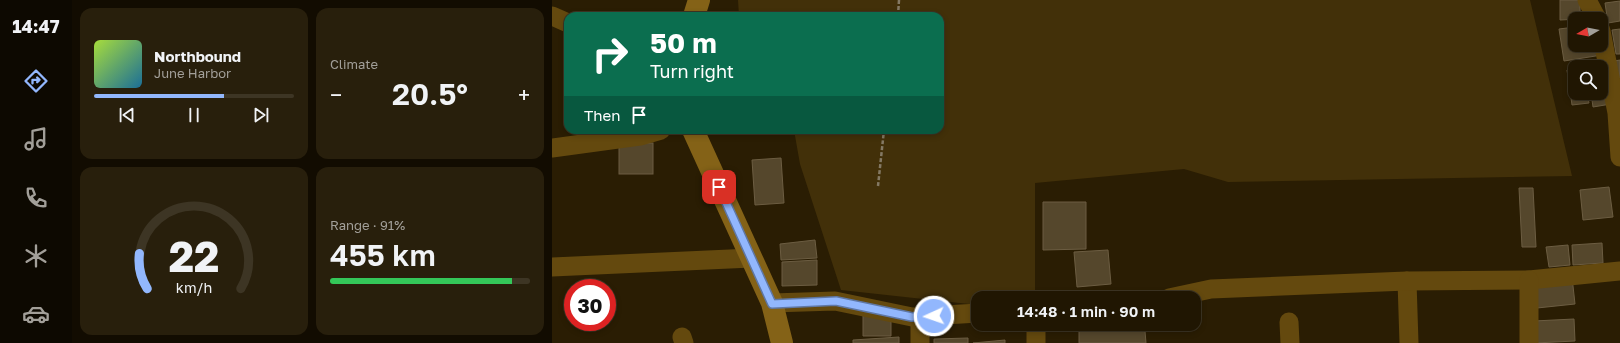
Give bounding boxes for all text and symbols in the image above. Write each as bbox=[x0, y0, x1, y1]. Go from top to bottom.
north arrow bbox=[1568, 12, 1608, 52]
map controls bbox=[1568, 12, 1608, 100]
text: 14:47 bbox=[12, 15, 60, 37]
text: 50 m bbox=[650, 26, 717, 59]
icon: right bbox=[584, 28, 636, 80]
text: Northbound bbox=[154, 47, 241, 65]
text: Climate bbox=[330, 56, 378, 72]
text: Turn right bbox=[650, 60, 734, 82]
button: search bbox=[1568, 60, 1608, 100]
text: June Harbor bbox=[154, 65, 231, 81]
icon: directions bbox=[22, 67, 50, 95]
text: 20.5° bbox=[392, 76, 468, 112]
text: − bbox=[330, 81, 342, 108]
text: + bbox=[518, 81, 530, 108]
icon: previous bbox=[116, 104, 138, 126]
icon: pause bbox=[183, 104, 205, 126]
icon: next bbox=[250, 104, 272, 126]
icon: arrive bbox=[628, 104, 650, 126]
text: Then bbox=[584, 106, 620, 124]
icon: music bbox=[22, 125, 50, 153]
pin bbox=[702, 170, 736, 204]
icon: arrive bbox=[708, 176, 730, 198]
icon: phone bbox=[22, 184, 50, 212]
text: Range · 91% bbox=[330, 217, 405, 233]
text: 22 bbox=[169, 231, 219, 281]
text: 455 km bbox=[330, 237, 436, 273]
icon: climate bbox=[22, 242, 50, 270]
text: km/h bbox=[176, 278, 212, 295]
speed limit sign: 30 bbox=[564, 279, 616, 331]
position arrow bbox=[913, 295, 955, 337]
icon: car bbox=[22, 300, 50, 328]
text: 14:48 · 1 min · 90 m bbox=[1017, 302, 1155, 320]

